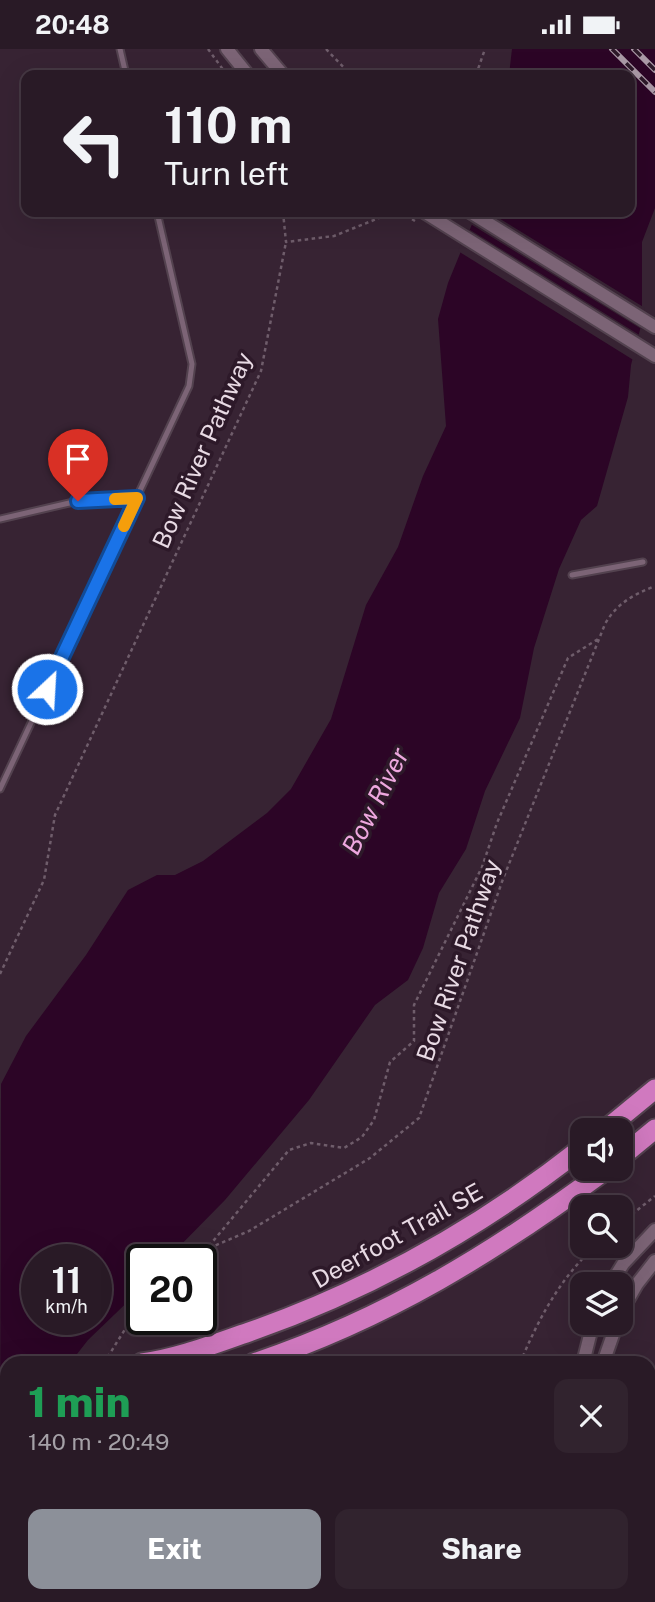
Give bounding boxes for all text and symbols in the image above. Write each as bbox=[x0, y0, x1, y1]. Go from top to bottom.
text: 20:48 bbox=[35, 9, 110, 40]
text: 110 m bbox=[164, 96, 292, 154]
icon: left bbox=[49, 98, 140, 189]
text: Turn left bbox=[164, 155, 289, 192]
street label: Bow River Pathway bbox=[146, 348, 258, 552]
pin bbox=[48, 429, 108, 501]
icon: arrive bbox=[59, 440, 97, 478]
position arrow bbox=[10, 652, 84, 726]
water label: Bow River bbox=[335, 742, 415, 860]
street label: Bow River Pathway bbox=[410, 855, 506, 1065]
map controls bbox=[570, 1118, 633, 1335]
button: sound bbox=[570, 1118, 633, 1181]
street label: Deerfoot Trail SE bbox=[307, 1177, 487, 1293]
button: search bbox=[570, 1195, 633, 1258]
speed limit sign: 20 bbox=[126, 1244, 217, 1335]
text: 11 bbox=[52, 1260, 81, 1301]
button: layers bbox=[570, 1272, 633, 1335]
text: km/h bbox=[45, 1296, 88, 1317]
text: 1 min bbox=[28, 1377, 131, 1426]
button: close bbox=[554, 1379, 628, 1453]
text: 140 m · 20:49 bbox=[28, 1428, 169, 1455]
button: Exit bbox=[28, 1509, 321, 1589]
button: Share bbox=[335, 1509, 628, 1589]

